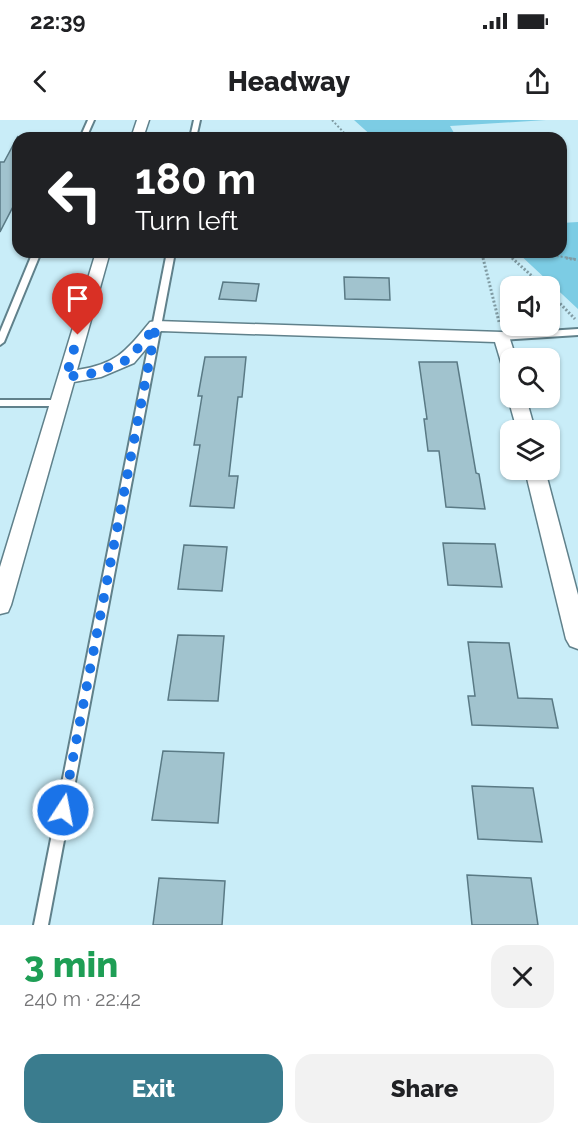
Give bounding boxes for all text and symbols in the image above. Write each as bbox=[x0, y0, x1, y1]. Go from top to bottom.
text: 22:39 bbox=[30, 8, 85, 34]
icon: back bbox=[24, 65, 57, 98]
icon: share bbox=[521, 65, 554, 98]
text: Headway bbox=[228, 66, 350, 97]
text: 180 m bbox=[135, 155, 256, 204]
icon: left bbox=[36, 156, 114, 234]
text: Turn left bbox=[135, 205, 238, 236]
pin bbox=[52, 273, 103, 335]
map controls bbox=[500, 276, 560, 480]
button: sound bbox=[500, 276, 560, 336]
icon: arrive bbox=[61, 282, 94, 315]
button: search bbox=[500, 348, 560, 408]
button: layers bbox=[500, 420, 560, 480]
position arrow bbox=[31, 778, 95, 842]
text: 3 min bbox=[24, 943, 118, 985]
button: close bbox=[491, 945, 554, 1008]
text: 240 m · 22:42 bbox=[24, 987, 141, 1011]
button: Exit bbox=[24, 1054, 283, 1123]
button: Share bbox=[295, 1054, 554, 1123]

